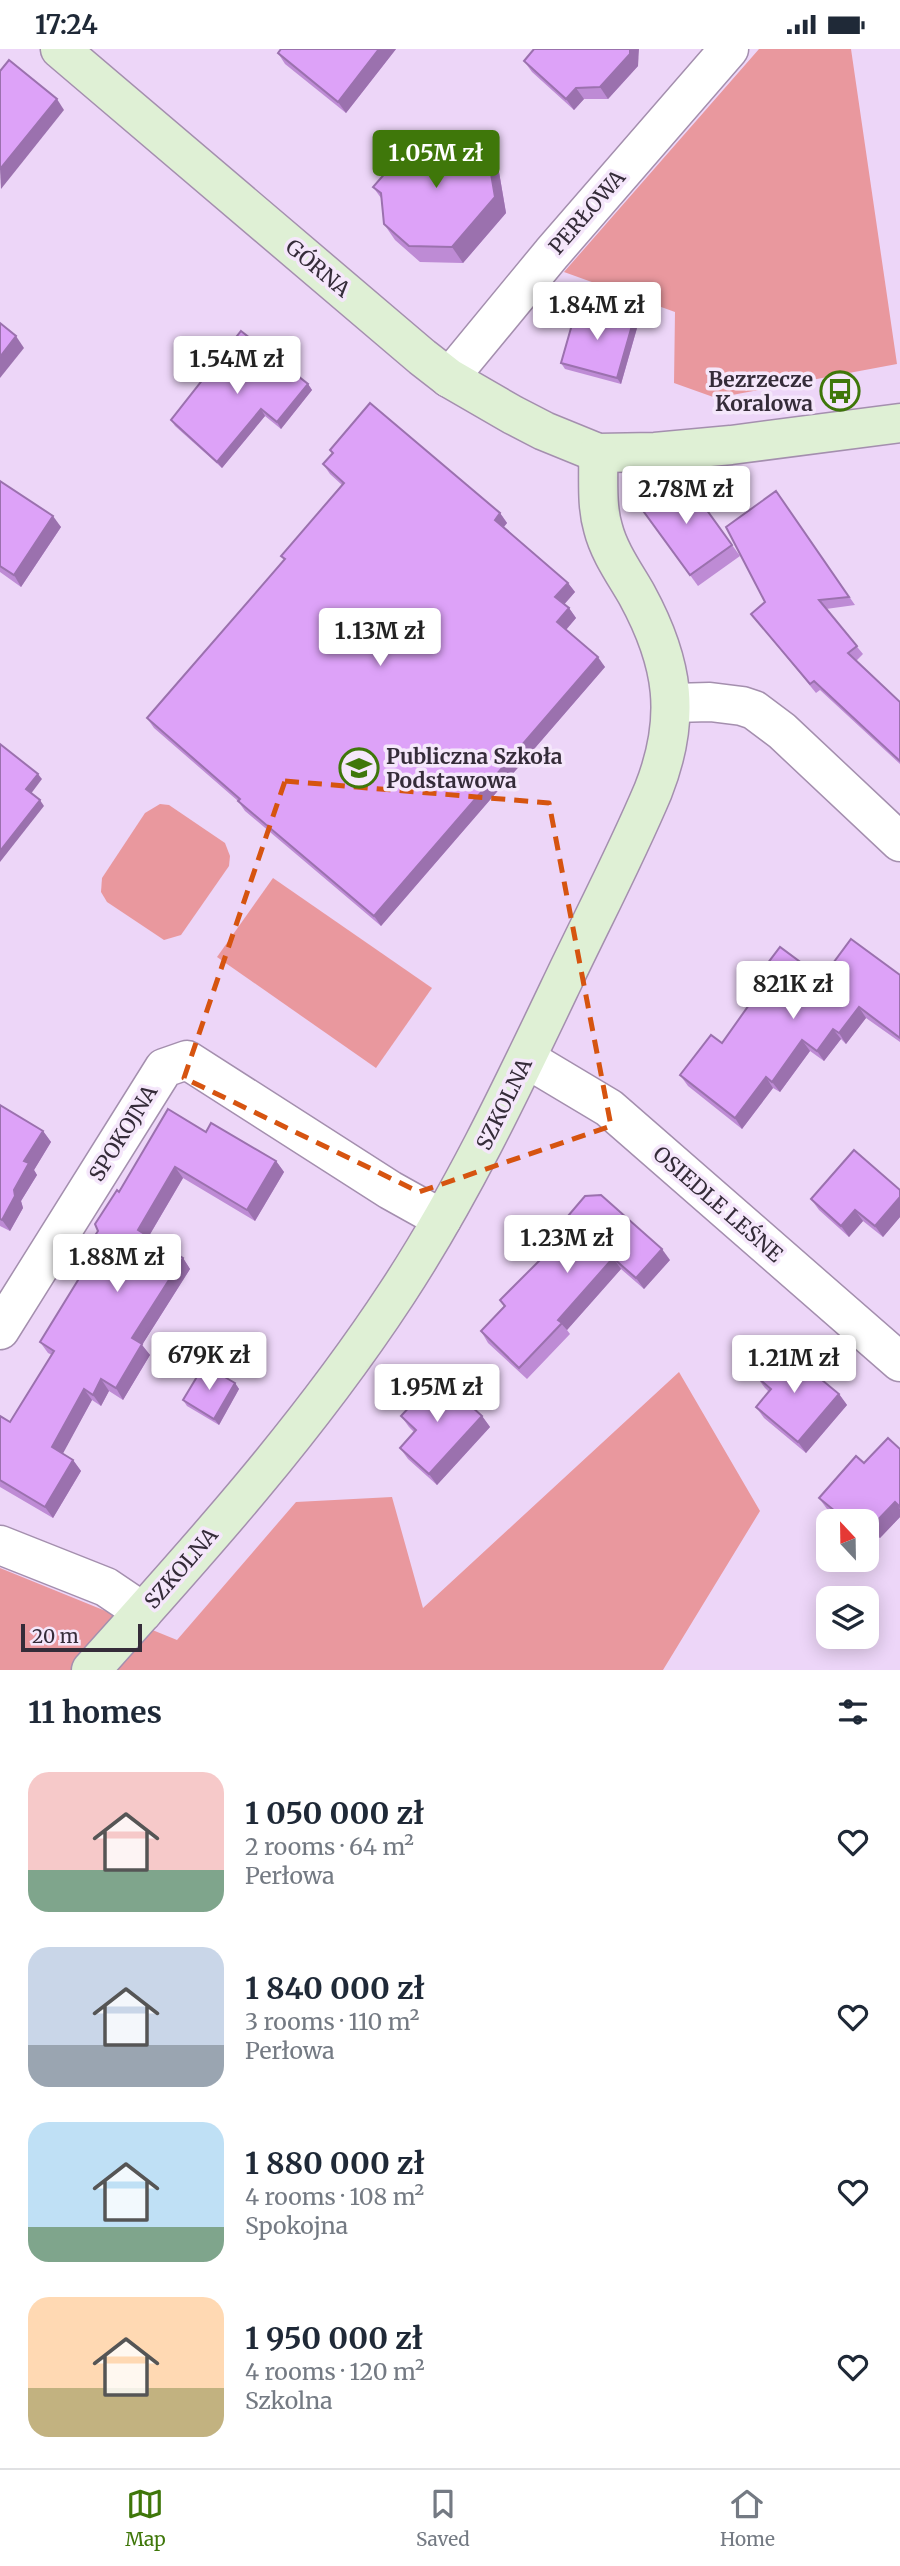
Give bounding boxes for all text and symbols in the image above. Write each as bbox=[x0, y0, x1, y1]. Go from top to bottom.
text: 17:24 bbox=[35, 8, 98, 41]
pin: 1.05M zł bbox=[364, 131, 508, 190]
text: 1.05M zł bbox=[389, 138, 483, 167]
street label: PERŁOWA bbox=[543, 164, 631, 260]
street label: GÓRNA bbox=[280, 233, 356, 303]
pin: 1.84M zł bbox=[525, 282, 669, 342]
text: 1.84M zł bbox=[549, 290, 645, 319]
pin: 1.54M zł bbox=[165, 337, 309, 396]
text: 1.54M zł bbox=[190, 344, 284, 373]
place label: Bezrzecze Koralowa bbox=[708, 366, 813, 417]
bus stop icon: Bezrzecze Koralowa bbox=[819, 370, 861, 412]
pin: 2.78M zł bbox=[614, 467, 758, 526]
text: 2.78M zł bbox=[638, 474, 734, 503]
pin: 1.13M zł bbox=[308, 609, 452, 668]
text: 1.13M zł bbox=[335, 616, 425, 645]
place label: Publiczna Szkoła Podstawowa bbox=[386, 743, 563, 794]
school or university icon: Publiczna Szkoła Podstawowa bbox=[338, 747, 380, 789]
pin: 821K zł bbox=[728, 961, 858, 1021]
text: 821K zł bbox=[752, 969, 834, 998]
street label: SZKOLNA bbox=[470, 1053, 538, 1154]
street label: SPOKOJNA bbox=[83, 1080, 163, 1186]
street label: OSIEDLE LEŚNE bbox=[648, 1140, 789, 1268]
pin: 1.23M zł bbox=[495, 1215, 639, 1275]
text: 1.23M zł bbox=[520, 1223, 614, 1252]
pin: 1.88M zł bbox=[45, 1235, 189, 1294]
text: 1.88M zł bbox=[69, 1242, 165, 1271]
pin: 679K zł bbox=[144, 1333, 274, 1392]
pin: 1.21M zł bbox=[722, 1335, 866, 1395]
text: 679K zł bbox=[167, 1340, 251, 1369]
text: 1.21M zł bbox=[748, 1343, 840, 1372]
pin: 1.95M zł bbox=[365, 1365, 509, 1424]
text: 1.95M zł bbox=[391, 1372, 483, 1401]
north arrow bbox=[816, 1509, 878, 1571]
map controls bbox=[816, 1509, 879, 1649]
street label: SZKOLNA bbox=[138, 1522, 224, 1614]
button: layers bbox=[816, 1586, 879, 1649]
scale bar bbox=[21, 1621, 142, 1653]
text: 20 m bbox=[32, 1624, 79, 1648]
text: 11 homes bbox=[28, 1693, 162, 1731]
icon: filters bbox=[834, 1693, 872, 1731]
text: 1 050 000 zł bbox=[245, 1794, 424, 1832]
icon: home bbox=[84, 1800, 168, 1884]
icon: heart bbox=[834, 1823, 872, 1861]
text: 2 rooms · 64 m² bbox=[245, 1832, 414, 1861]
text: Perłowa bbox=[245, 1861, 335, 1890]
text: 1 840 000 zł bbox=[245, 1969, 425, 2007]
icon: home bbox=[84, 1975, 168, 2059]
icon: heart bbox=[834, 1998, 872, 2036]
text: 3 rooms · 110 m² bbox=[245, 2007, 419, 2036]
text: Perłowa bbox=[245, 2036, 335, 2065]
text: 1 880 000 zł bbox=[245, 2144, 425, 2182]
icon: home bbox=[84, 2150, 168, 2234]
icon: heart bbox=[834, 2173, 872, 2211]
text: 4 rooms · 108 m² bbox=[245, 2182, 424, 2211]
text: Spokojna bbox=[245, 2211, 348, 2240]
text: 1 950 000 zł bbox=[245, 2319, 423, 2357]
icon: home bbox=[84, 2325, 168, 2409]
icon: heart bbox=[834, 2348, 872, 2386]
text: 4 rooms · 120 m² bbox=[245, 2357, 425, 2386]
text: Szkolna bbox=[245, 2386, 333, 2415]
tab: Map bbox=[125, 2485, 166, 2551]
tab: Saved bbox=[416, 2485, 470, 2551]
tab: Home bbox=[720, 2485, 775, 2551]

